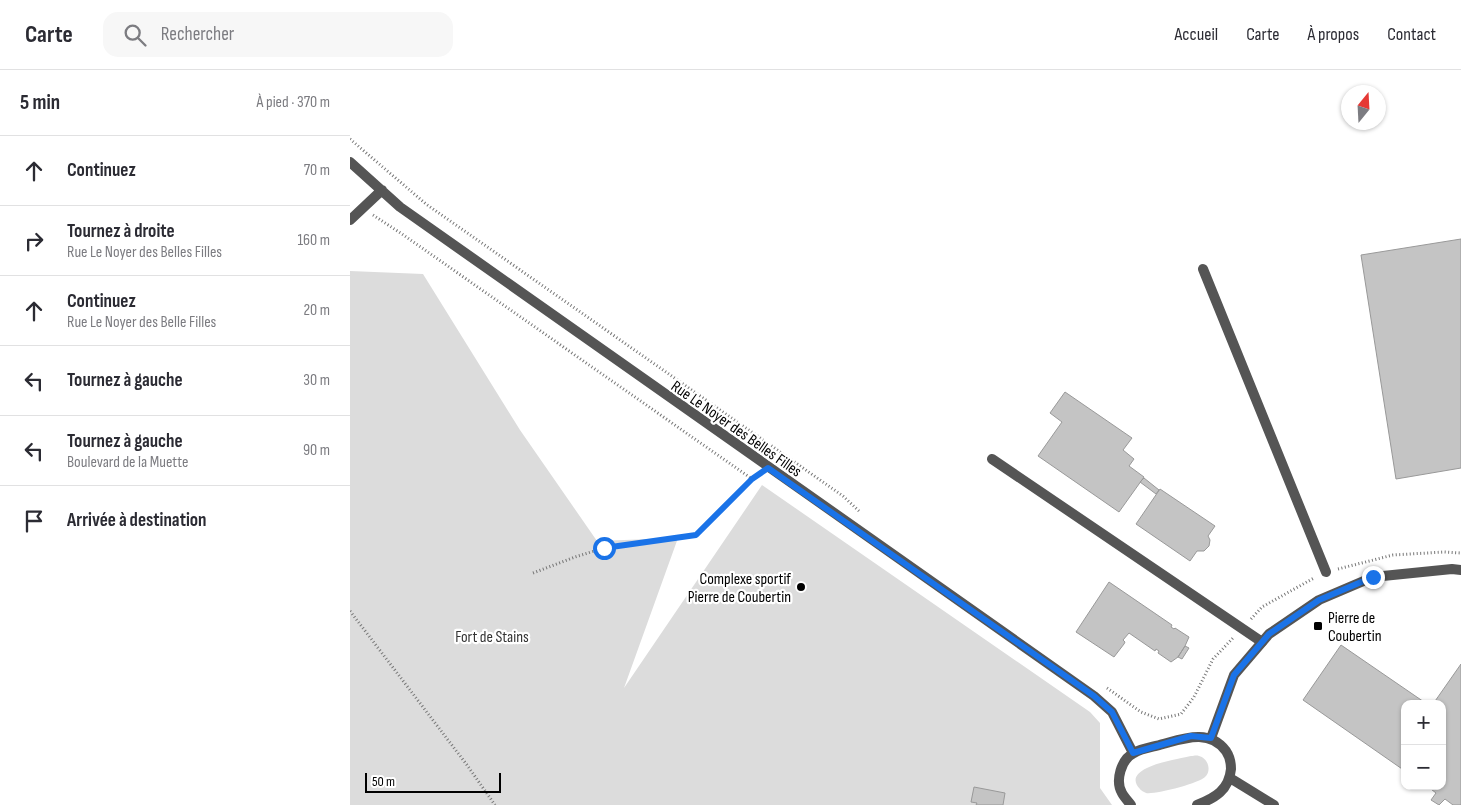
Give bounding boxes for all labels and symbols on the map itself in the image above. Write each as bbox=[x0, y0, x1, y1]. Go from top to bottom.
north arrow bbox=[1341, 85, 1386, 130]
street label: Rue Le Noyer des Belles Filles bbox=[667, 377, 805, 482]
route start bbox=[593, 537, 616, 560]
route end bbox=[1362, 566, 1385, 589]
place label: Complexe sportif Pierre de Coubertin bbox=[688, 570, 791, 607]
marker: Complexe sportif Pierre de Coubertin bbox=[795, 581, 807, 593]
place label: Pierre de Coubertin bbox=[1328, 609, 1382, 646]
marker: Pierre de Coubertin bbox=[1312, 620, 1324, 632]
park label: Fort de Stains bbox=[455, 628, 529, 647]
scale bar bbox=[365, 770, 501, 793]

